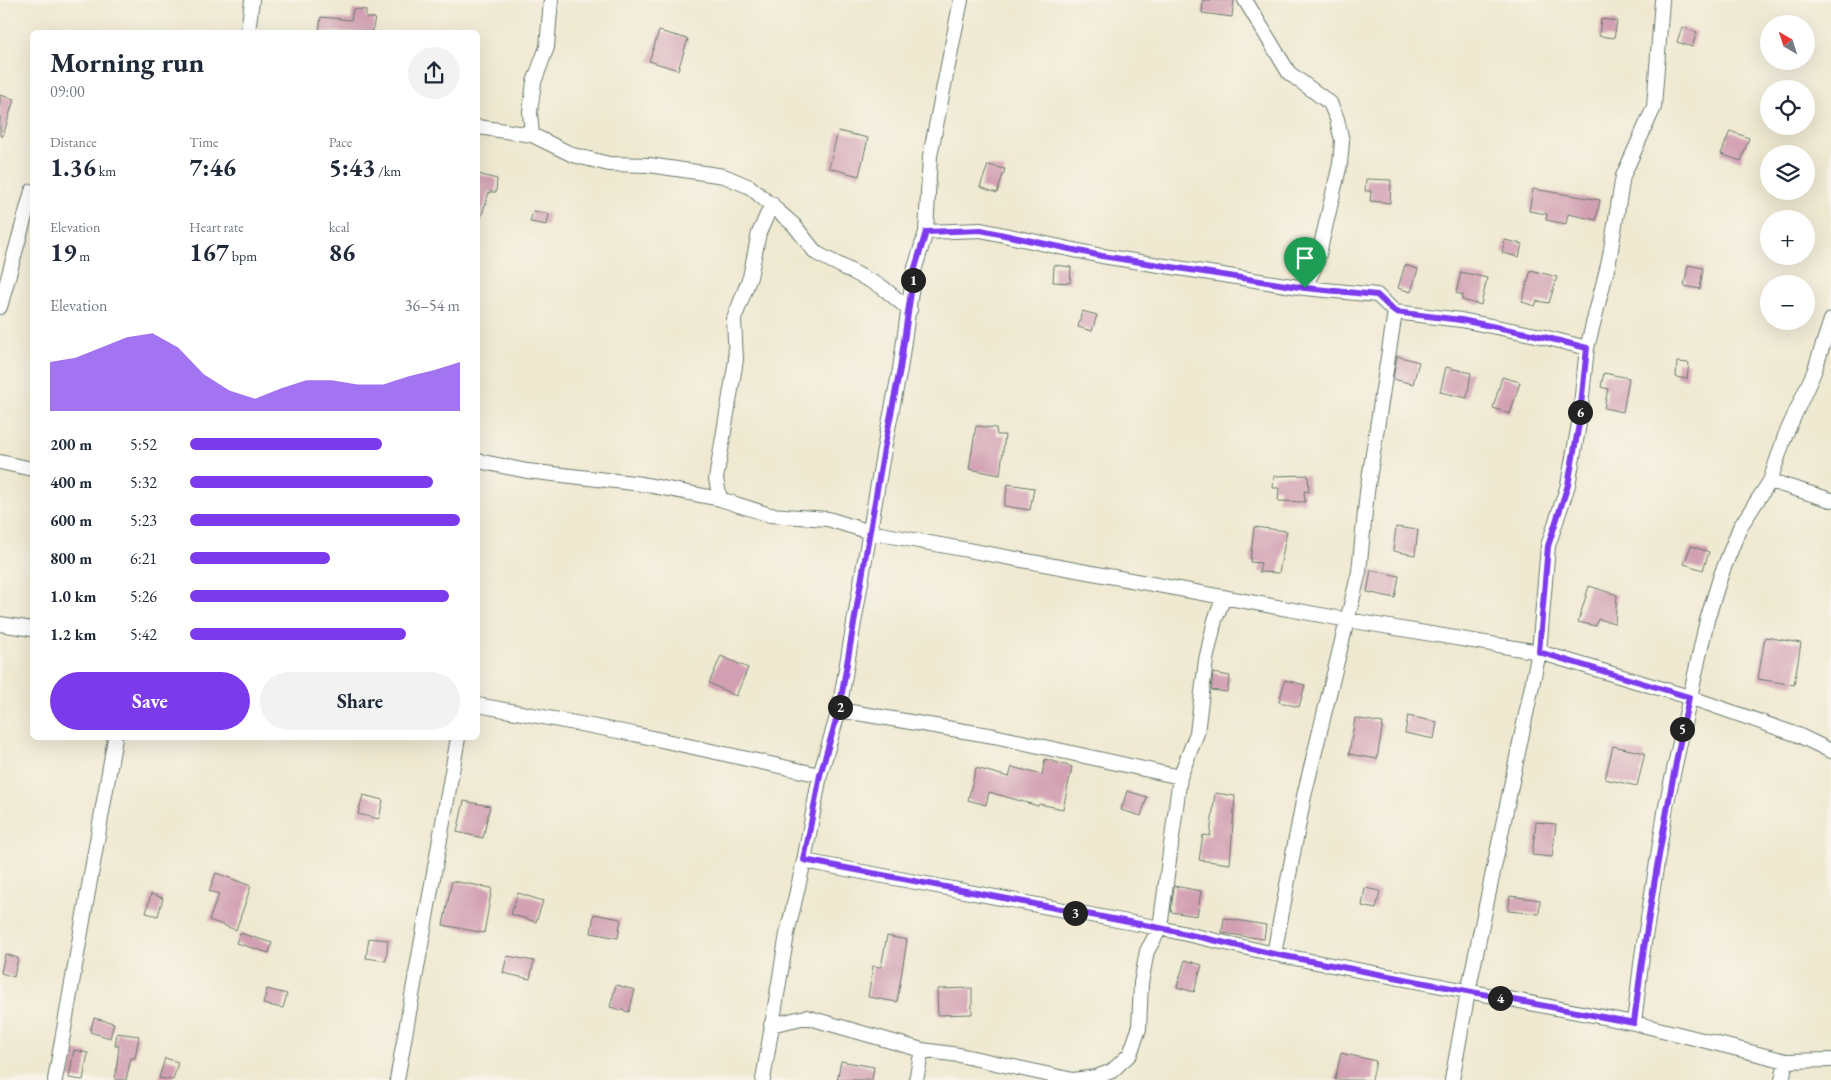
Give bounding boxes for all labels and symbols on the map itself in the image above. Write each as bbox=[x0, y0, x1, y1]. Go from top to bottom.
north arrow bbox=[1760, 15, 1815, 70]
pin bbox=[1284, 237, 1326, 288]
pin: 1 bbox=[900, 268, 926, 292]
pin: 6 bbox=[1568, 400, 1592, 424]
pin: 2 bbox=[828, 694, 852, 720]
pin: 5 bbox=[1670, 716, 1694, 742]
pin: 3 bbox=[1062, 900, 1088, 926]
pin: 4 bbox=[1488, 986, 1512, 1010]

